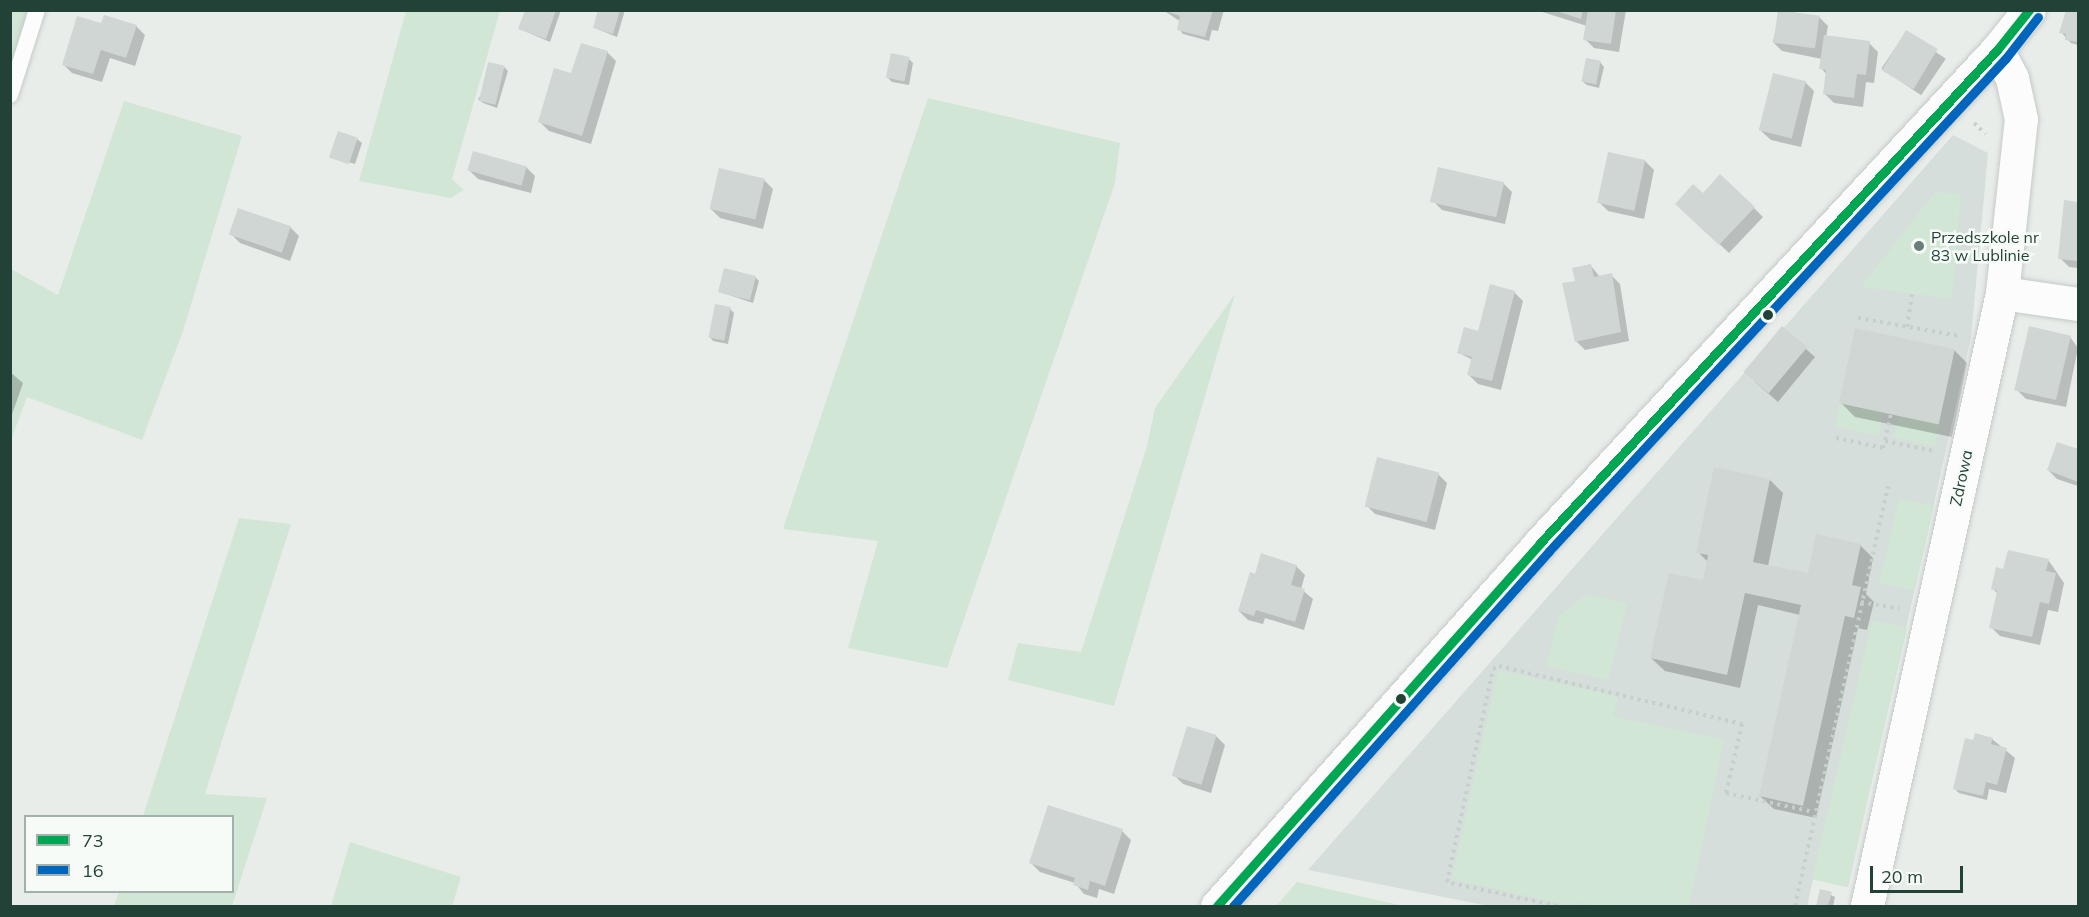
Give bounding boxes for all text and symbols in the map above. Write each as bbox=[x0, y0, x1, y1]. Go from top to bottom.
place label: Przedszkole nr 83 w Lublinie bbox=[1931, 227, 2039, 265]
marker: Przedszkole nr 83 w Lublinie bbox=[1912, 239, 1926, 253]
unlabelled marker bbox=[1762, 309, 1774, 321]
street label: Zdrowa bbox=[1946, 448, 1976, 508]
unlabelled marker bbox=[1395, 693, 1407, 705]
legend bbox=[24, 815, 234, 893]
text: 73 bbox=[82, 829, 104, 852]
scale bar bbox=[1873, 854, 1966, 892]
text: 16 bbox=[82, 859, 104, 882]
text: 20 m bbox=[1881, 865, 1923, 888]

